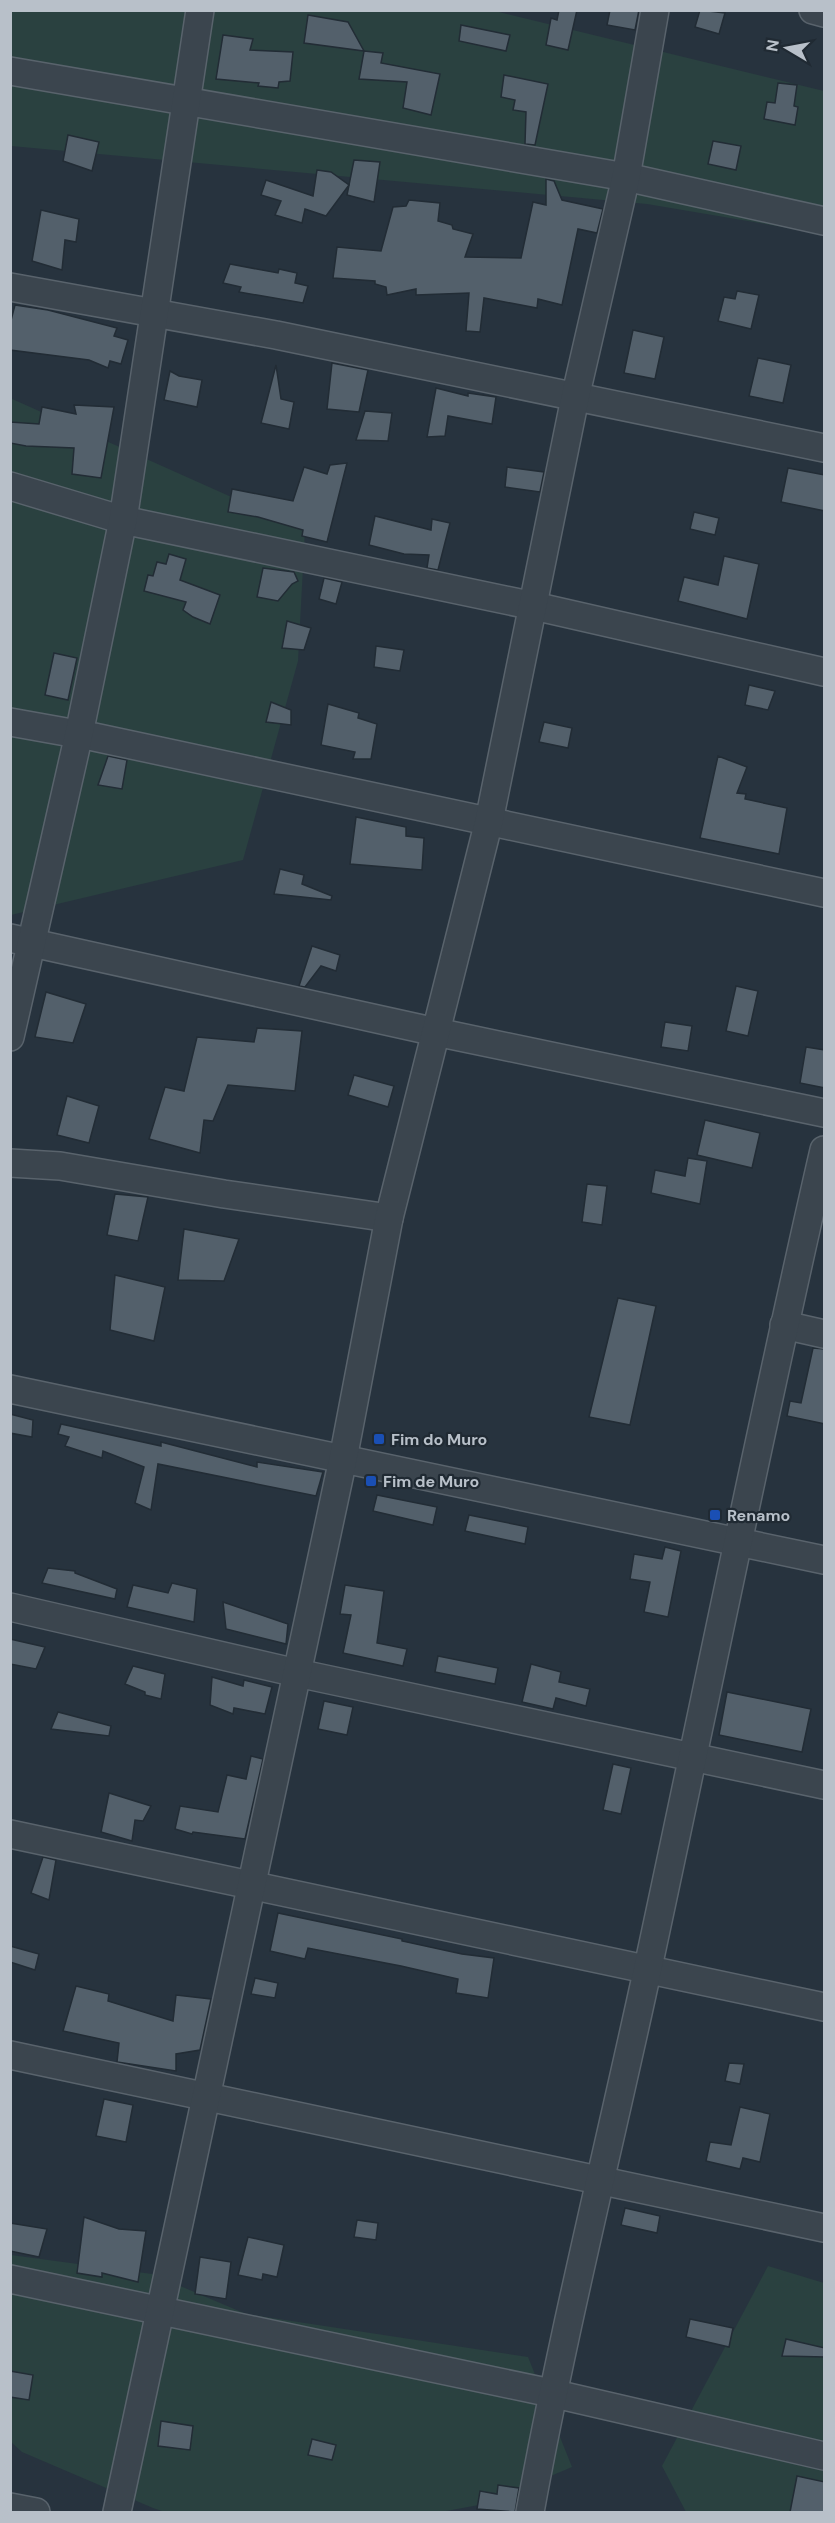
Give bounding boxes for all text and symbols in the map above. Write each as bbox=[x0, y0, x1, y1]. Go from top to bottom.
north arrow bbox=[757, 18, 817, 78]
text: N bbox=[761, 38, 784, 53]
place label: Fim do Muro bbox=[391, 1429, 487, 1450]
marker: Fim do Muro bbox=[372, 1432, 386, 1446]
place label: Fim de Muro bbox=[383, 1471, 479, 1492]
marker: Fim de Muro bbox=[364, 1474, 378, 1488]
place label: Renamo bbox=[727, 1505, 790, 1526]
marker: Renamo bbox=[708, 1508, 722, 1522]

